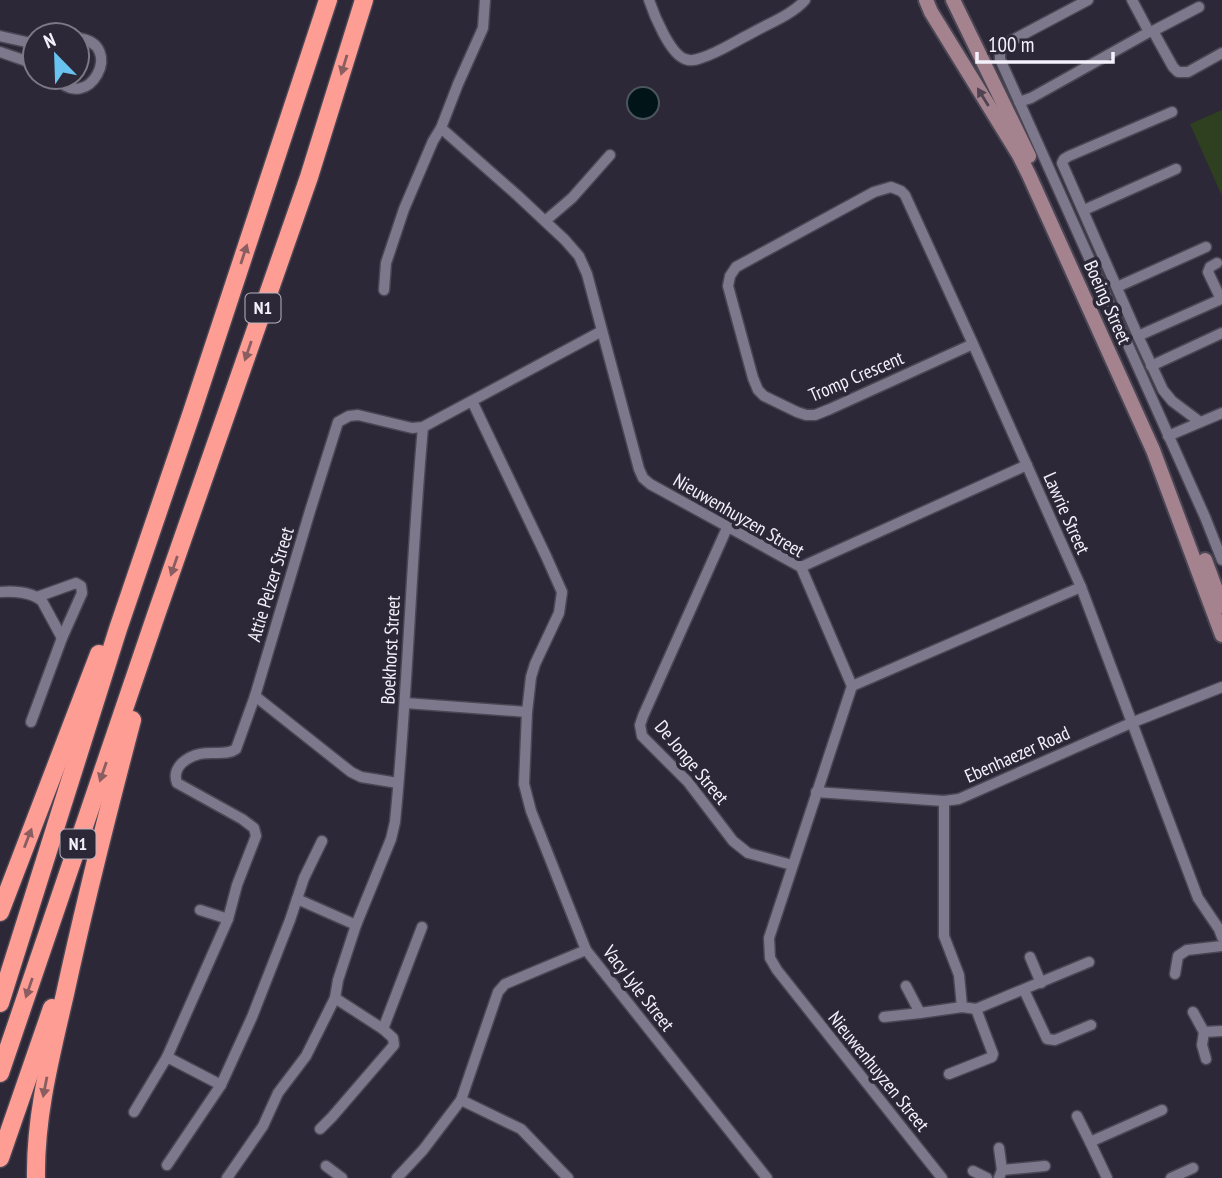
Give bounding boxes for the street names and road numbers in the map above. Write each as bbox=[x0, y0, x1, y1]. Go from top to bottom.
street label: Boeing Street bbox=[1079, 256, 1137, 348]
road number: N1 bbox=[246, 294, 280, 322]
street label: Tromp Crescent bbox=[805, 345, 908, 407]
street label: Nieuwenhuyzen Street bbox=[669, 468, 810, 563]
street label: Lawrie Street bbox=[1038, 468, 1096, 558]
street label: Attie Pelzer Street bbox=[241, 523, 299, 644]
street label: Boekhorst Street bbox=[375, 594, 405, 705]
street label: De Jonge Street bbox=[650, 715, 735, 810]
street label: Ebenhaezer Road bbox=[961, 720, 1073, 788]
road number: N1 bbox=[60, 830, 96, 858]
street label: Vacy Lyle Street bbox=[598, 940, 680, 1036]
street label: Nieuwenhuyzen Street bbox=[823, 1006, 935, 1136]

